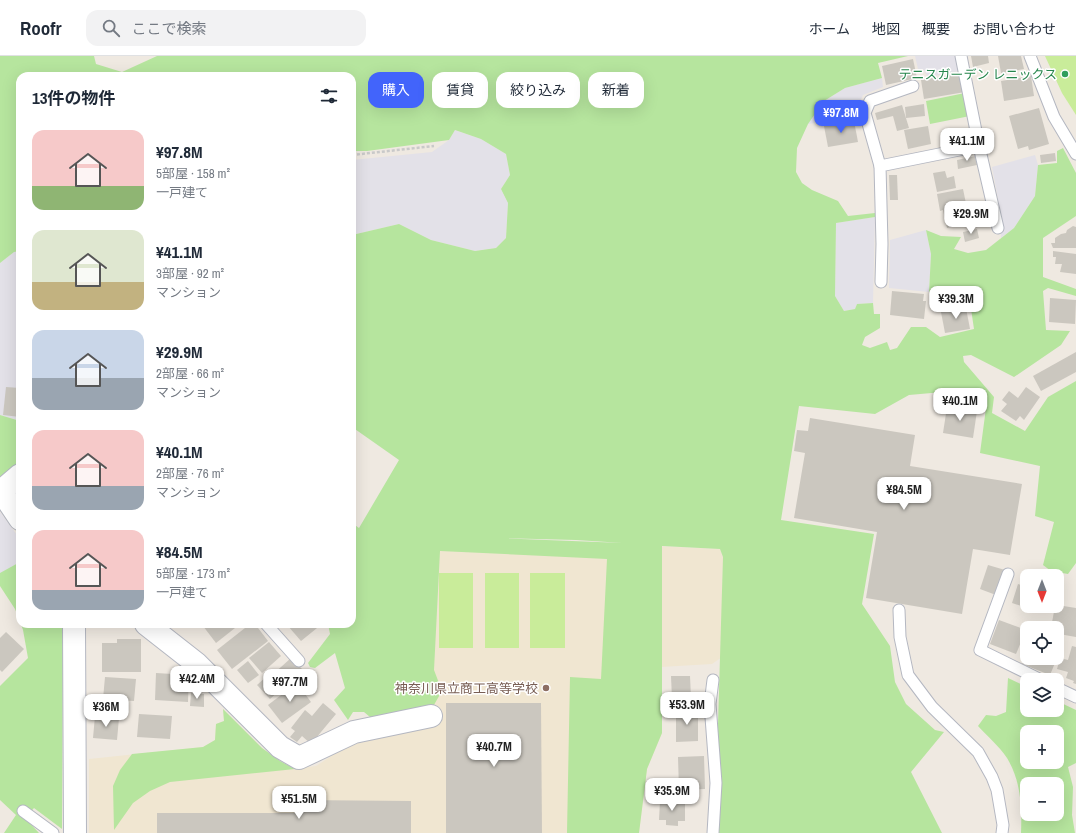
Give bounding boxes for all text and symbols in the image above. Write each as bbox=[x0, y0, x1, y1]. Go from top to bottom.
search box bbox=[86, 10, 366, 46]
text: Roofr bbox=[20, 15, 62, 41]
icon: search bbox=[100, 17, 122, 39]
text: ここで検索 bbox=[132, 18, 207, 39]
text: ホーム bbox=[808, 20, 850, 38]
text: 地図 bbox=[872, 20, 900, 38]
text: 概要 bbox=[922, 20, 950, 38]
text: お問い合わせ bbox=[972, 20, 1056, 38]
place label: テニスガーデン レニックス bbox=[898, 66, 1057, 83]
marker: テニスガーデン レニックス bbox=[1060, 69, 1070, 79]
chip: 購入 bbox=[368, 72, 424, 108]
chip: 賃貸 bbox=[432, 72, 488, 108]
chip: 絞り込み bbox=[496, 72, 580, 108]
chip: 新着 bbox=[588, 72, 644, 108]
icon: filters bbox=[318, 85, 340, 107]
text: 13件の物件 bbox=[32, 86, 116, 109]
pin: ¥97.8M bbox=[808, 100, 874, 134]
text: ¥97.8M bbox=[823, 104, 859, 121]
pin: ¥41.1M bbox=[934, 128, 1000, 162]
text: ¥41.1M bbox=[949, 132, 985, 149]
text: ¥97.8M bbox=[156, 140, 203, 163]
icon: home bbox=[64, 146, 112, 194]
text: 5部屋 · 158 m² bbox=[156, 165, 230, 182]
text: 一戸建て bbox=[156, 184, 208, 201]
pin: ¥29.9M bbox=[938, 201, 1004, 235]
text: ¥29.9M bbox=[953, 205, 989, 222]
text: ¥41.1M bbox=[156, 240, 203, 263]
icon: home bbox=[64, 246, 112, 294]
text: 3部屋 · 92 m² bbox=[156, 265, 224, 282]
text: マンション bbox=[156, 284, 221, 301]
pin: ¥39.3M bbox=[923, 286, 989, 320]
text: ¥39.3M bbox=[938, 290, 974, 307]
text: ¥29.9M bbox=[156, 340, 203, 363]
icon: home bbox=[64, 346, 112, 394]
text: 2部屋 · 66 m² bbox=[156, 365, 224, 382]
text: マンション bbox=[156, 384, 221, 401]
pin: ¥40.1M bbox=[927, 388, 993, 422]
text: ¥40.1M bbox=[942, 392, 978, 409]
text: ¥40.1M bbox=[156, 440, 203, 463]
icon: home bbox=[64, 446, 112, 494]
text: 2部屋 · 76 m² bbox=[156, 465, 224, 482]
pin: ¥84.5M bbox=[871, 477, 937, 511]
text: ¥84.5M bbox=[886, 481, 922, 498]
text: マンション bbox=[156, 484, 221, 501]
text: ¥84.5M bbox=[156, 540, 203, 563]
icon: home bbox=[64, 546, 112, 594]
text: 5部屋 · 173 m² bbox=[156, 565, 230, 582]
north arrow bbox=[1020, 569, 1064, 613]
map controls bbox=[1020, 569, 1064, 821]
text: 一戸建て bbox=[156, 584, 208, 601]
button: locate bbox=[1020, 621, 1064, 665]
pin: ¥42.4M bbox=[164, 666, 230, 700]
pin: ¥97.7M bbox=[257, 669, 323, 703]
text: ¥42.4M bbox=[179, 670, 215, 687]
text: ¥97.7M bbox=[272, 673, 308, 690]
button: layers bbox=[1020, 673, 1064, 717]
place label: 神奈川県立商工高等学校 bbox=[395, 680, 538, 697]
marker: 神奈川県立商工高等学校 bbox=[541, 683, 551, 693]
pin: ¥53.9M bbox=[654, 692, 720, 726]
pin: ¥36M bbox=[82, 694, 130, 728]
text: ¥53.9M bbox=[669, 696, 705, 713]
text: ¥36M bbox=[93, 698, 119, 715]
button: + bbox=[1020, 725, 1064, 769]
pin: ¥40.7M bbox=[461, 734, 527, 768]
text: ¥40.7M bbox=[476, 738, 512, 755]
button: − bbox=[1020, 777, 1064, 821]
pin: ¥35.9M bbox=[639, 778, 705, 812]
text: ¥35.9M bbox=[654, 782, 690, 799]
pin: ¥51.5M bbox=[266, 786, 332, 820]
text: ¥51.5M bbox=[281, 790, 317, 807]

